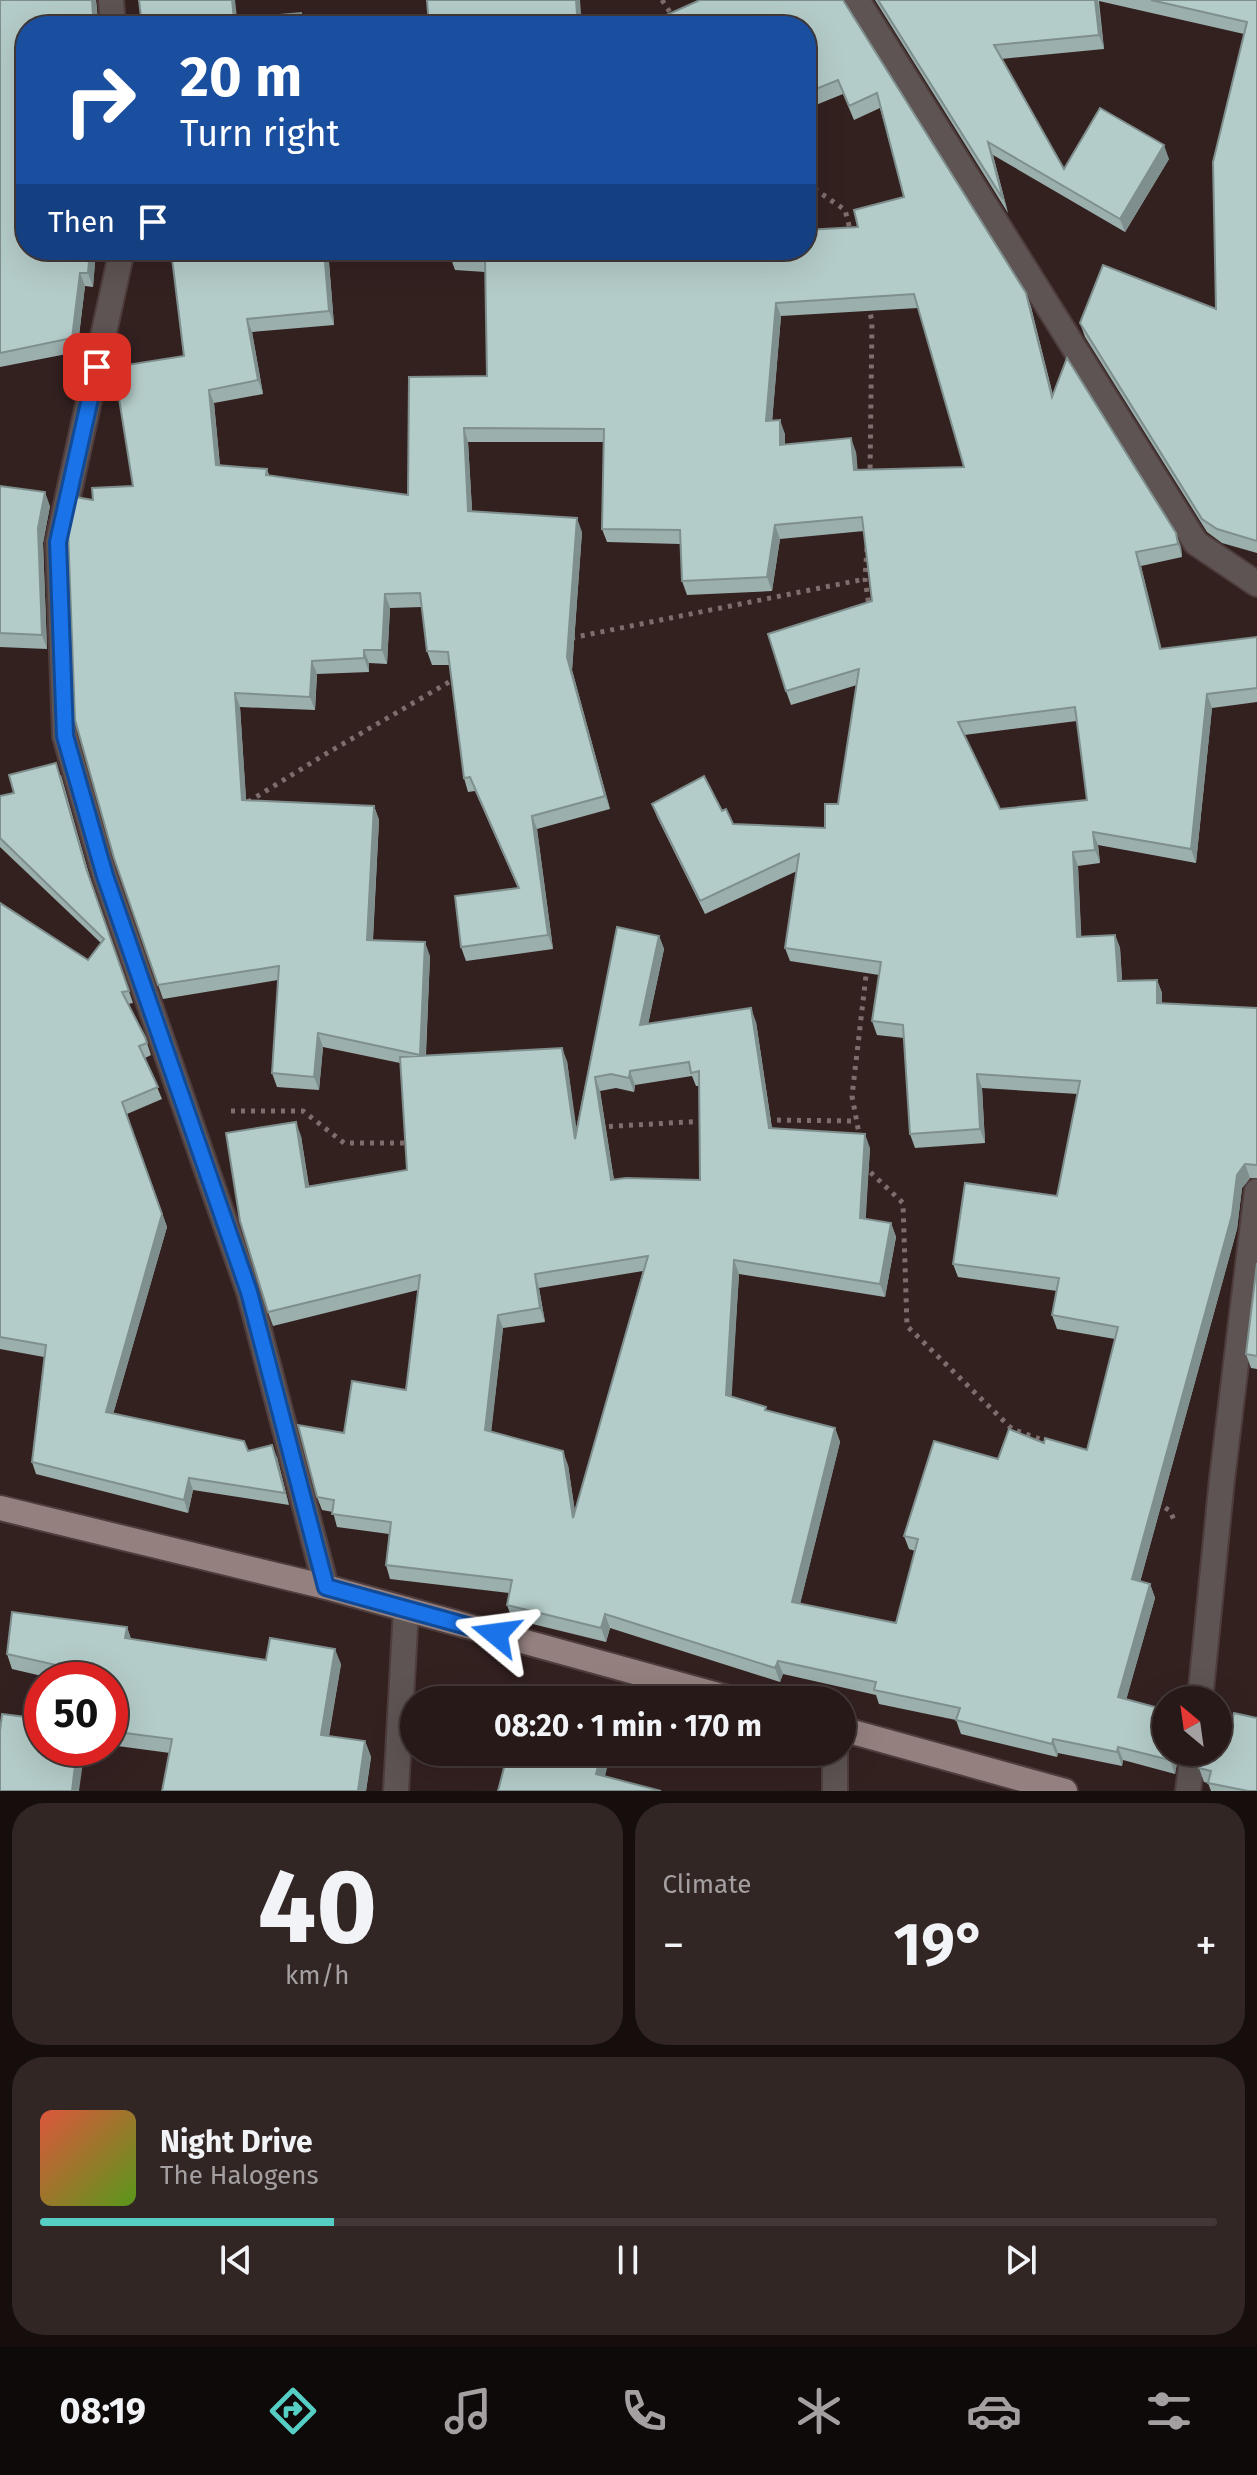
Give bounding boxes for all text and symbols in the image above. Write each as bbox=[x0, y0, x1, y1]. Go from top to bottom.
text: 20 m bbox=[180, 44, 302, 111]
icon: right bbox=[48, 48, 152, 152]
text: Turn right bbox=[180, 112, 340, 156]
icon: arrive bbox=[131, 200, 175, 244]
text: Then bbox=[48, 204, 115, 240]
pin bbox=[63, 333, 131, 401]
icon: arrive bbox=[75, 345, 119, 389]
position arrow bbox=[454, 1592, 538, 1676]
speed limit sign: 50 bbox=[24, 1662, 128, 1766]
north arrow bbox=[1152, 1686, 1232, 1766]
map controls bbox=[1152, 1686, 1232, 1766]
text: 08:20 · 1 min · 170 m bbox=[494, 1708, 762, 1744]
text: 40 bbox=[257, 1845, 377, 1970]
text: Climate bbox=[663, 1869, 751, 1900]
text: 19° bbox=[893, 1909, 986, 1981]
text: − bbox=[663, 1919, 685, 1972]
text: + bbox=[1195, 1919, 1217, 1972]
text: km/h bbox=[285, 1960, 349, 1991]
text: Night Drive bbox=[160, 2124, 313, 2160]
text: The Halogens bbox=[160, 2160, 319, 2191]
icon: previous bbox=[214, 2238, 258, 2282]
icon: pause bbox=[606, 2238, 650, 2282]
icon: next bbox=[999, 2238, 1043, 2282]
icon: directions bbox=[265, 2383, 321, 2439]
icon: music bbox=[440, 2383, 496, 2439]
icon: phone bbox=[616, 2383, 672, 2439]
icon: climate bbox=[791, 2383, 847, 2439]
icon: car bbox=[966, 2383, 1022, 2439]
icon: filters bbox=[1141, 2383, 1197, 2439]
text: 08:19 bbox=[60, 2389, 146, 2433]

